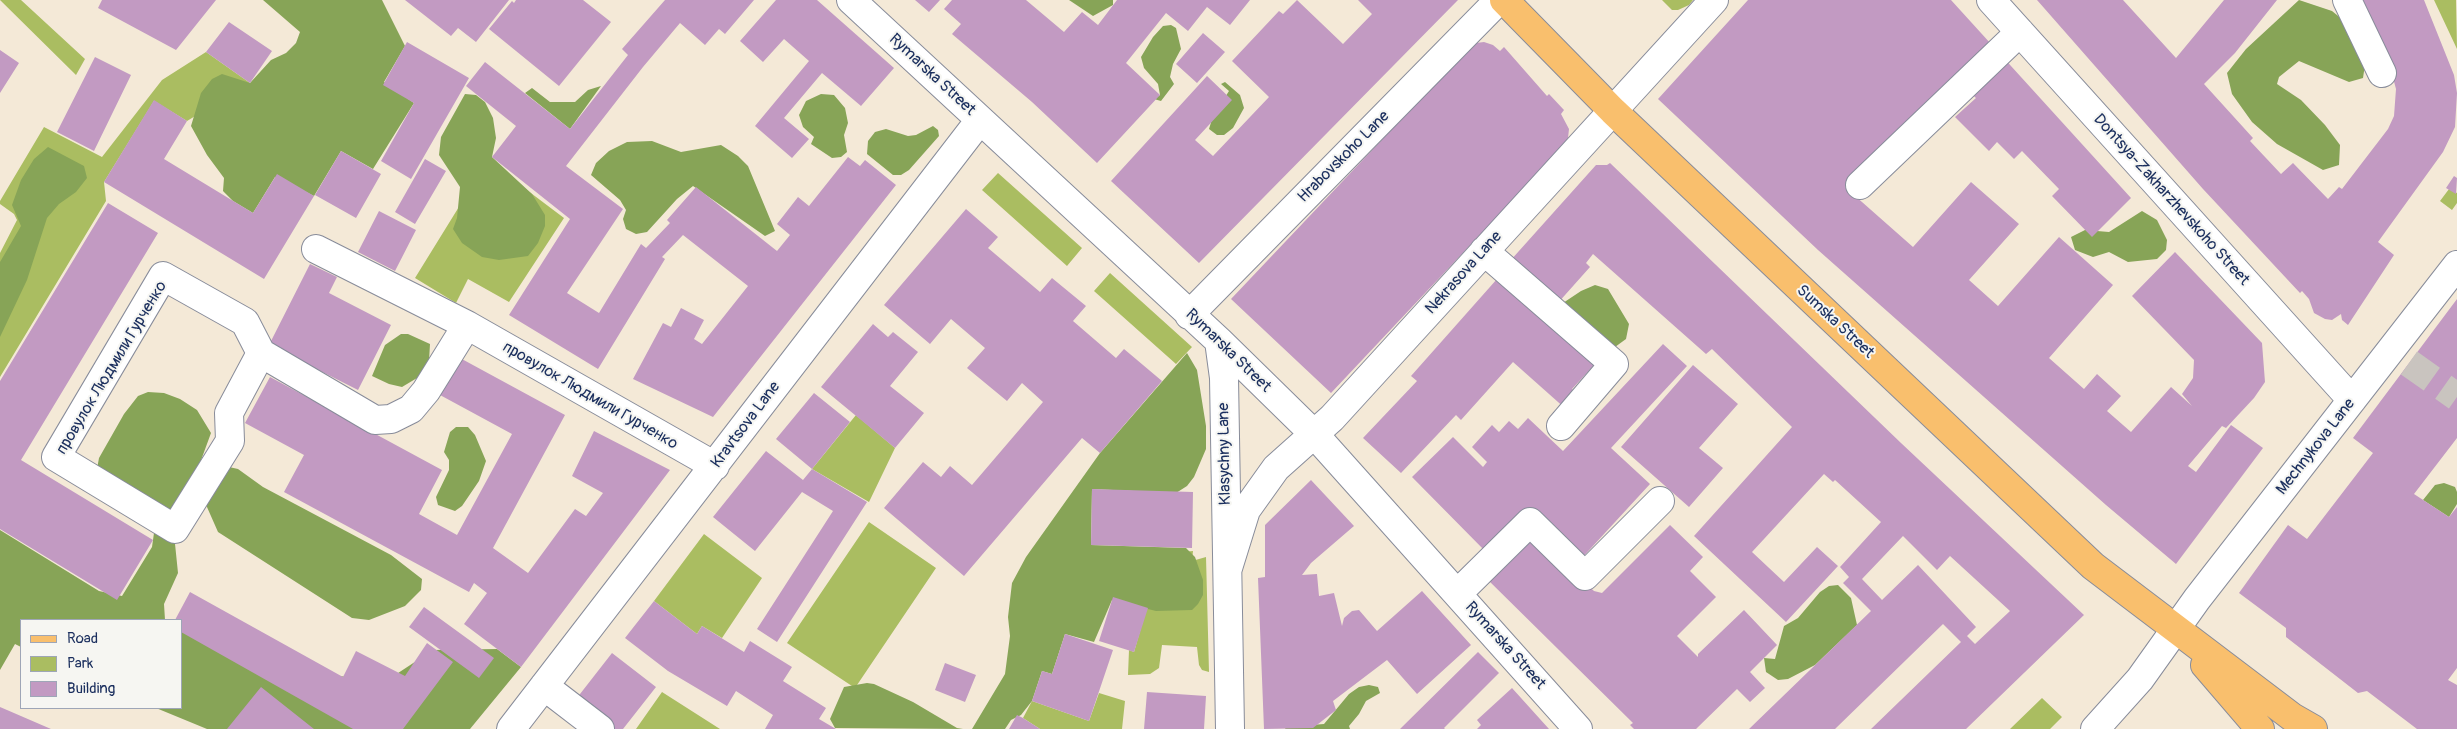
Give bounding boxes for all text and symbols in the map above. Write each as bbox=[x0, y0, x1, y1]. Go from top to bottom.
street label: Rymarska Street bbox=[885, 30, 979, 120]
street label: Hrabovskoho Lane bbox=[1294, 107, 1394, 207]
street label: Dontsya-Zakharzhevskoho Street bbox=[2089, 110, 2253, 290]
street label: Nekrasova Lane bbox=[1422, 227, 1506, 319]
street label: провулок Людмили Гурченко bbox=[53, 278, 171, 458]
street label: Sumska Street bbox=[1792, 281, 1878, 363]
street label: Rymarska Street bbox=[1181, 305, 1275, 397]
street label: провулок Людмили Гурченко bbox=[499, 338, 681, 454]
street label: Kravtsova Lane bbox=[707, 378, 785, 472]
street label: Mechnykova Lane bbox=[2272, 395, 2360, 499]
street label: Klasychny Lane bbox=[1215, 403, 1235, 505]
street label: Rymarska Street bbox=[1461, 598, 1549, 694]
legend bbox=[20, 619, 182, 709]
text: Road bbox=[67, 629, 98, 648]
text: Park bbox=[67, 654, 93, 673]
text: Building bbox=[67, 679, 115, 698]

